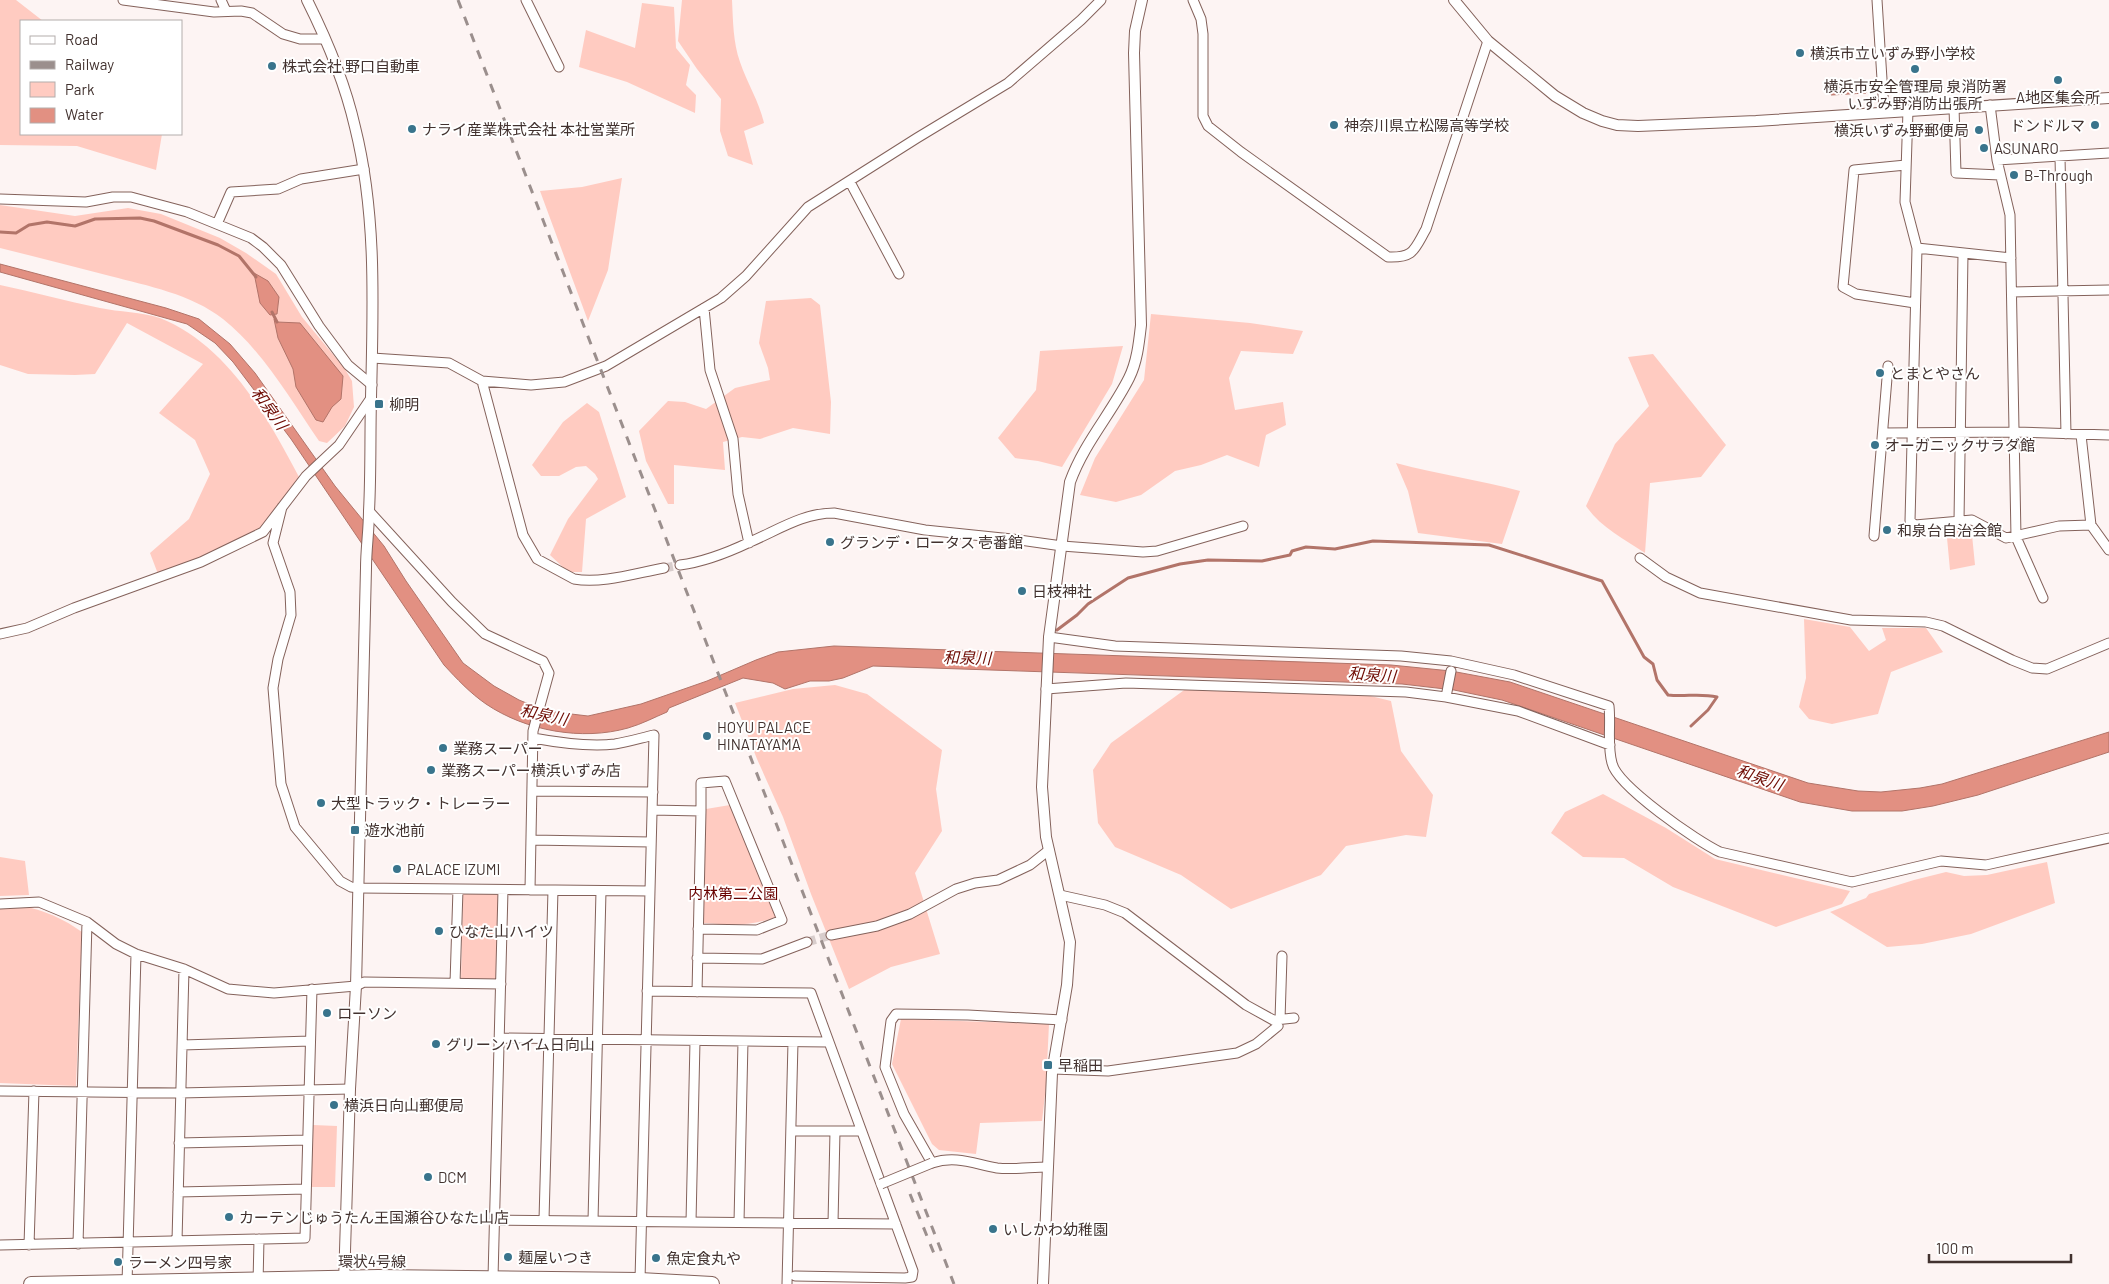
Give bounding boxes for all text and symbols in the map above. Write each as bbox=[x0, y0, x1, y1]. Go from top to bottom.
legend bbox=[20, 20, 182, 135]
text: Road bbox=[65, 30, 98, 48]
place label: 横浜市立いずみ野小学校 bbox=[1810, 44, 1975, 62]
marker: 横浜市立いずみ野小学校 bbox=[1794, 47, 1806, 59]
text: Railway bbox=[65, 55, 114, 73]
place label: 株式会社 野口自動車 bbox=[282, 57, 420, 75]
marker: 株式会社 野口自動車 bbox=[266, 60, 278, 72]
marker: 横浜市安全管理局 泉消防署 いずみ野消防出張所 bbox=[1909, 63, 1921, 75]
marker: A地区集会所 bbox=[2052, 74, 2064, 86]
place label: 横浜市安全管理局 泉消防署 いずみ野消防出張所 bbox=[1823, 77, 2007, 112]
text: Park bbox=[65, 80, 95, 98]
place label: A地区集会所 bbox=[2016, 88, 2100, 106]
text: Water bbox=[65, 105, 104, 123]
place label: 神奈川県立松陽高等学校 bbox=[1344, 116, 1509, 134]
place label: ドンドルマ bbox=[2010, 116, 2085, 134]
marker: 神奈川県立松陽高等学校 bbox=[1328, 119, 1340, 131]
marker: ドンドルマ bbox=[2089, 119, 2101, 131]
place label: ナライ産業株式会社 本社営業所 bbox=[422, 120, 635, 138]
place label: 横浜いずみ野郵便局 bbox=[1834, 121, 1969, 139]
marker: ナライ産業株式会社 本社営業所 bbox=[406, 123, 418, 135]
marker: 横浜いずみ野郵便局 bbox=[1973, 124, 1985, 136]
place label: ASUNARO bbox=[1994, 139, 2059, 157]
marker: ASUNARO bbox=[1978, 142, 1990, 154]
place label: B-Through bbox=[2024, 166, 2093, 184]
marker: B-Through bbox=[2008, 169, 2020, 181]
place label: とまとやさん bbox=[1890, 364, 1980, 382]
marker: とまとやさん bbox=[1874, 367, 1886, 379]
water label: 和泉川 bbox=[248, 383, 293, 435]
place label: 柳明 bbox=[389, 395, 419, 413]
marker: 柳明 bbox=[373, 398, 385, 410]
place label: オーガニックサラダ館 bbox=[1885, 436, 2035, 454]
marker: オーガニックサラダ館 bbox=[1869, 439, 1881, 451]
place label: 和泉台自治会館 bbox=[1897, 521, 2002, 539]
marker: 和泉台自治会館 bbox=[1881, 524, 1893, 536]
place label: グランデ・ロータス 壱番館 bbox=[840, 533, 1023, 551]
marker: グランデ・ロータス 壱番館 bbox=[824, 536, 836, 548]
place label: 日枝神社 bbox=[1032, 582, 1092, 600]
marker: 日枝神社 bbox=[1016, 585, 1028, 597]
water label: 和泉川 bbox=[943, 647, 993, 667]
water label: 和泉川 bbox=[1347, 663, 1399, 685]
water label: 和泉川 bbox=[519, 700, 571, 729]
place label: HOYU PALACE HINATAYAMA bbox=[717, 718, 811, 753]
marker: HOYU PALACE HINATAYAMA bbox=[701, 730, 713, 742]
place label: 業務スーパー bbox=[453, 739, 543, 757]
marker: 業務スーパー bbox=[437, 742, 449, 754]
water label: 和泉川 bbox=[1734, 760, 1788, 794]
place label: 業務スーパー横浜いずみ店 bbox=[441, 761, 621, 779]
marker: 業務スーパー横浜いずみ店 bbox=[425, 764, 437, 776]
place label: 大型トラック・トレーラー bbox=[331, 794, 511, 812]
marker: 大型トラック・トレーラー bbox=[315, 797, 327, 809]
place label: 遊水池前 bbox=[365, 821, 425, 839]
marker: 遊水池前 bbox=[349, 824, 361, 836]
place label: PALACE IZUMI bbox=[407, 860, 500, 878]
marker: PALACE IZUMI bbox=[391, 863, 403, 875]
park label: 内林第二公園 bbox=[688, 884, 778, 902]
place label: ひなた山ハイツ bbox=[449, 922, 554, 940]
marker: ひなた山ハイツ bbox=[433, 925, 445, 937]
place label: ローソン bbox=[337, 1004, 397, 1022]
marker: ローソン bbox=[321, 1007, 333, 1019]
place label: グリーンハイム日向山 bbox=[446, 1035, 595, 1053]
marker: グリーンハイム日向山 bbox=[430, 1038, 442, 1050]
place label: 早稲田 bbox=[1058, 1056, 1103, 1074]
marker: 早稲田 bbox=[1042, 1059, 1054, 1071]
place label: 横浜日向山郵便局 bbox=[344, 1096, 464, 1114]
marker: 横浜日向山郵便局 bbox=[328, 1099, 340, 1111]
place label: DCM bbox=[438, 1168, 467, 1186]
marker: DCM bbox=[422, 1171, 434, 1183]
place label: カーテンじゅうたん王国瀬谷ひなた山店 bbox=[239, 1208, 509, 1226]
marker: カーテンじゅうたん王国瀬谷ひなた山店 bbox=[223, 1211, 235, 1223]
place label: いしかわ幼稚園 bbox=[1003, 1220, 1108, 1238]
marker: いしかわ幼稚園 bbox=[987, 1223, 999, 1235]
scale bar bbox=[1929, 1232, 2072, 1264]
text: 100 m bbox=[1936, 1239, 1974, 1257]
place label: 麺屋いつき bbox=[518, 1248, 593, 1266]
place label: 魚定食丸や bbox=[666, 1249, 741, 1267]
marker: 麺屋いつき bbox=[502, 1251, 514, 1263]
street label: 環状4号線 bbox=[338, 1252, 406, 1270]
marker: 魚定食丸や bbox=[650, 1252, 662, 1264]
place label: ラーメン四号家 bbox=[128, 1253, 232, 1271]
marker: ラーメン四号家 bbox=[112, 1256, 124, 1268]

